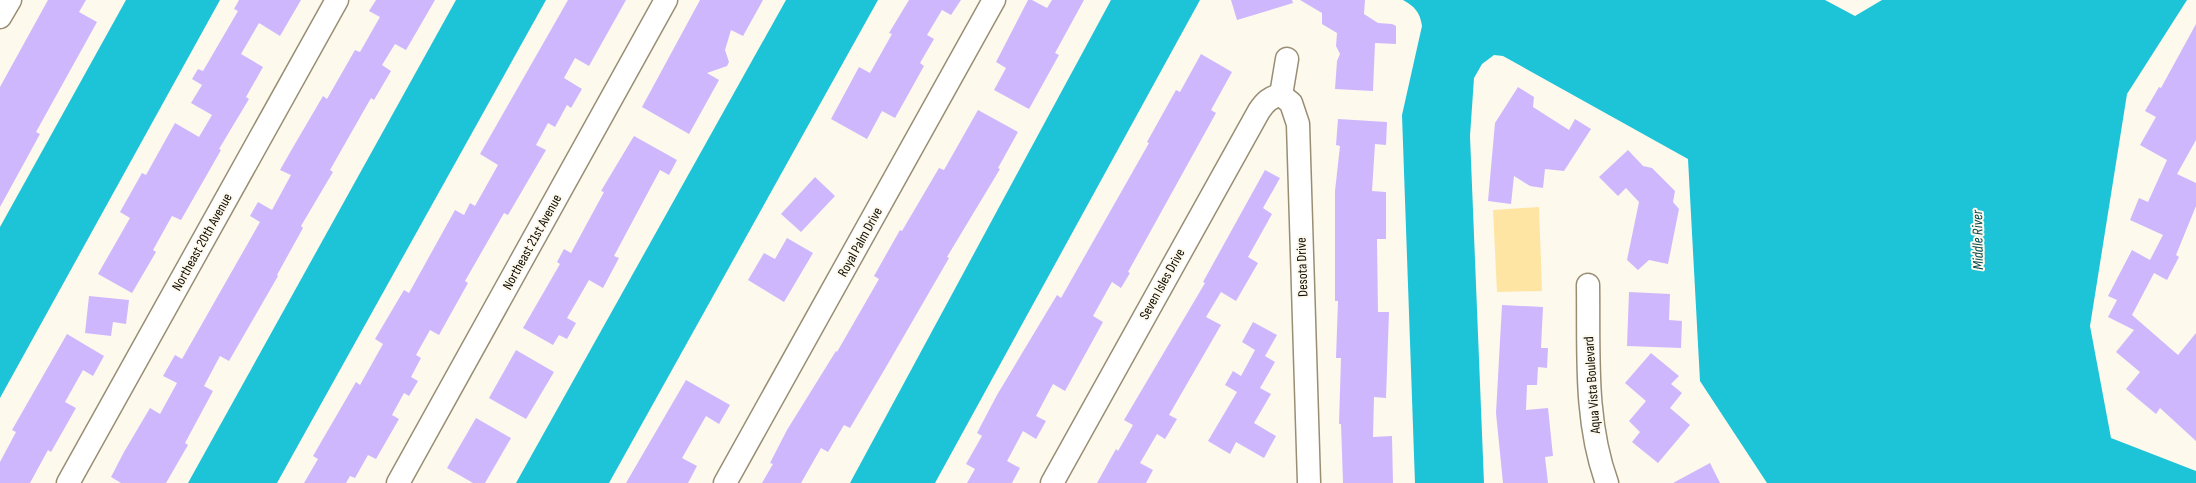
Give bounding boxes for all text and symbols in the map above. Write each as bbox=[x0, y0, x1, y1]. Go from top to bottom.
street label: Northeast 20th Avenue bbox=[168, 190, 236, 294]
street label: Northeast 21st Avenue bbox=[499, 191, 565, 293]
street label: Royal Palm Drive bbox=[834, 204, 886, 280]
water label: Middle River bbox=[1968, 209, 1988, 270]
street label: Desota Drive bbox=[1292, 237, 1312, 297]
street label: Seven Isles Drive bbox=[1136, 246, 1188, 322]
street label: Aqua Vista Boulevard bbox=[1580, 336, 1604, 435]

